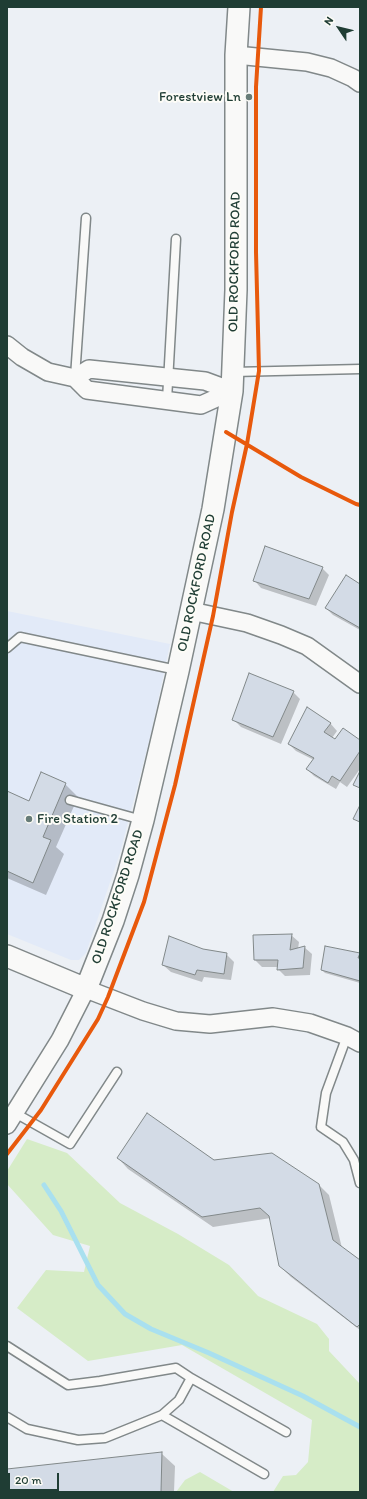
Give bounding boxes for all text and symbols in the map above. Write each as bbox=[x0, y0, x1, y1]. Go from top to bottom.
north arrow bbox=[319, 8, 359, 48]
text: N bbox=[321, 14, 336, 28]
place label: Forestview Ln bbox=[159, 89, 241, 105]
marker: Forestview Ln bbox=[244, 92, 254, 102]
street label: OLD ROCKFORD ROAD bbox=[225, 192, 245, 332]
street label: OLD ROCKFORD ROAD bbox=[174, 512, 220, 654]
place label: Fire Station 2 bbox=[37, 811, 118, 827]
marker: Fire Station 2 bbox=[24, 814, 34, 824]
street label: OLD ROCKFORD ROAD bbox=[88, 828, 148, 966]
scale bar bbox=[10, 1465, 61, 1491]
text: 20 m bbox=[15, 1473, 42, 1487]

